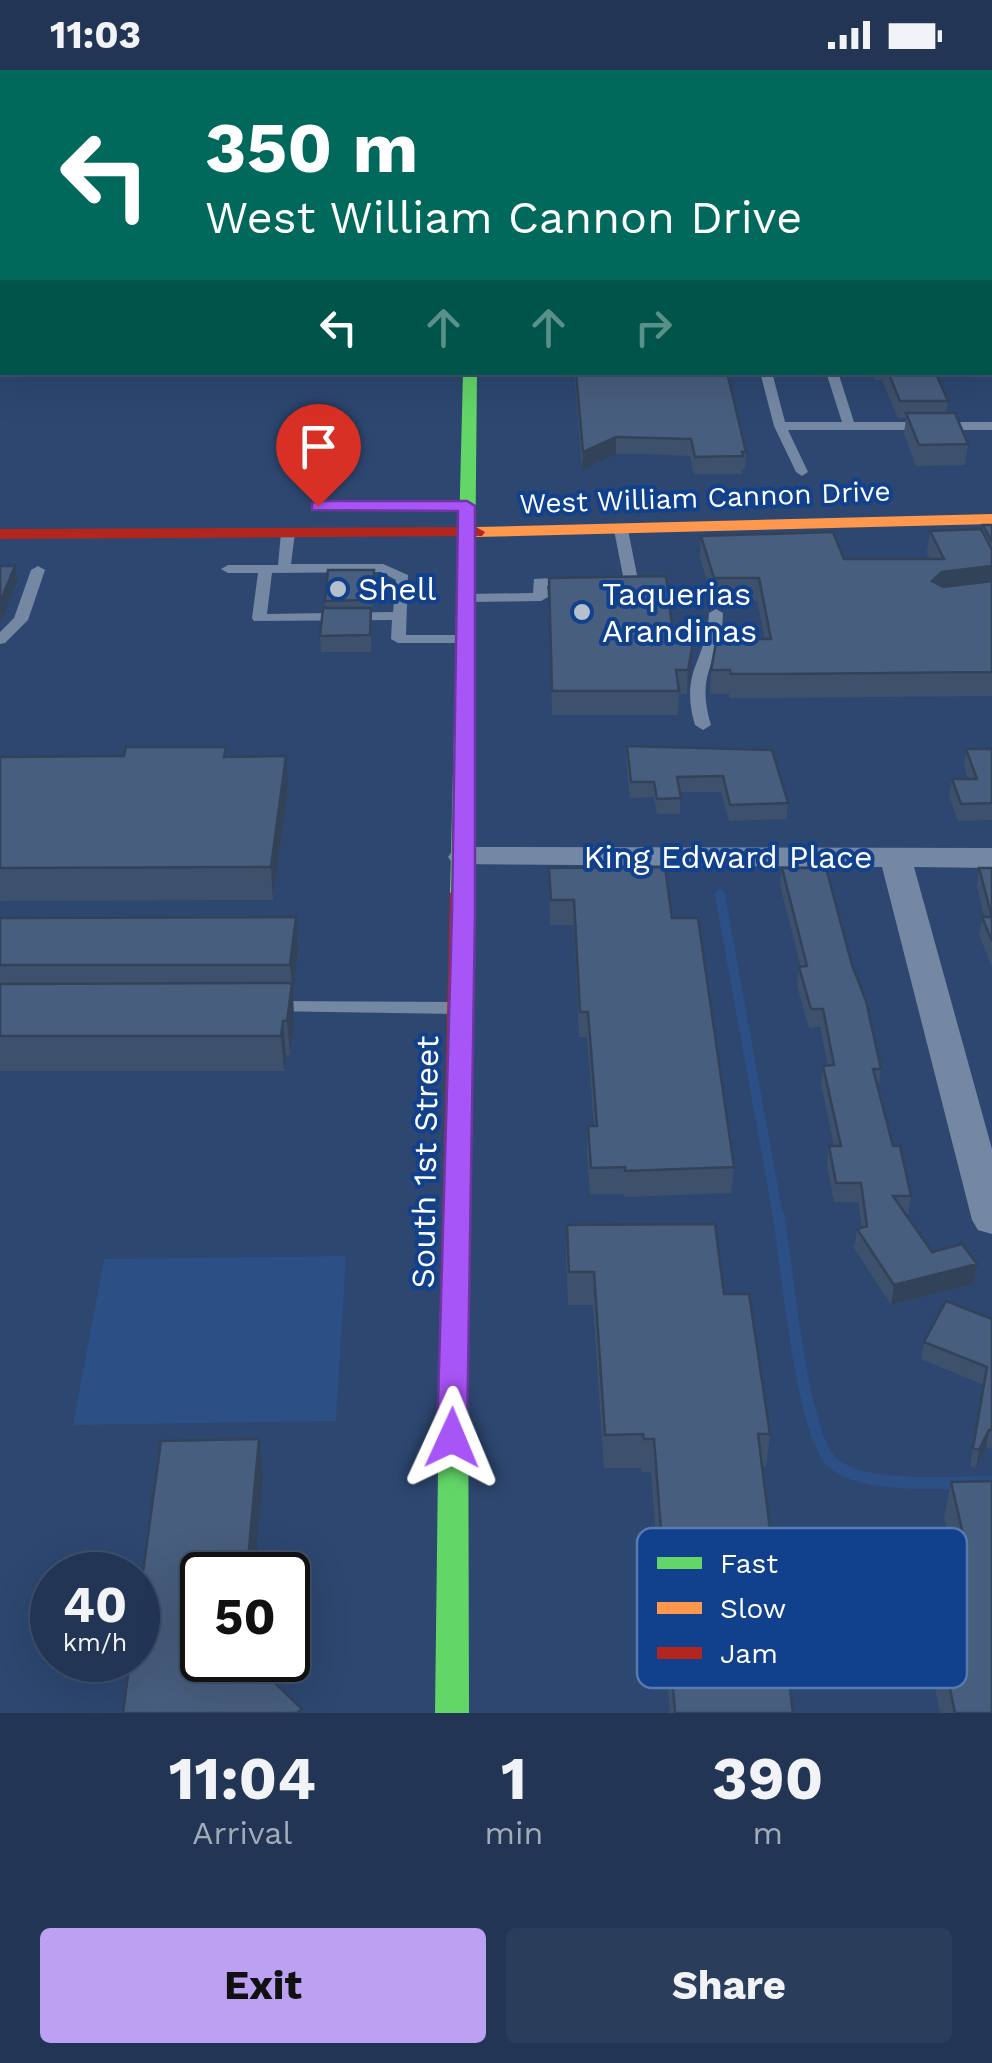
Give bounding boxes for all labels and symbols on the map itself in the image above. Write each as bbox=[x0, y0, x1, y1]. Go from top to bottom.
pin bbox=[276, 404, 361, 507]
street label: West William Cannon Drive bbox=[519, 475, 891, 520]
place label: Shell bbox=[358, 570, 437, 608]
place label: Taquerias Arandinas bbox=[602, 575, 757, 650]
marker: Shell bbox=[327, 578, 349, 600]
marker: Taquerias Arandinas bbox=[571, 601, 593, 623]
street label: King Edward Place bbox=[584, 838, 872, 876]
street label: South 1st Street bbox=[404, 1035, 446, 1289]
position arrow bbox=[400, 1386, 504, 1490]
legend bbox=[637, 1528, 967, 1688]
text: Fast bbox=[720, 1547, 778, 1580]
speed limit sign: 50 bbox=[180, 1552, 310, 1682]
text: Slow bbox=[720, 1592, 786, 1625]
text: Jam bbox=[720, 1637, 778, 1670]

